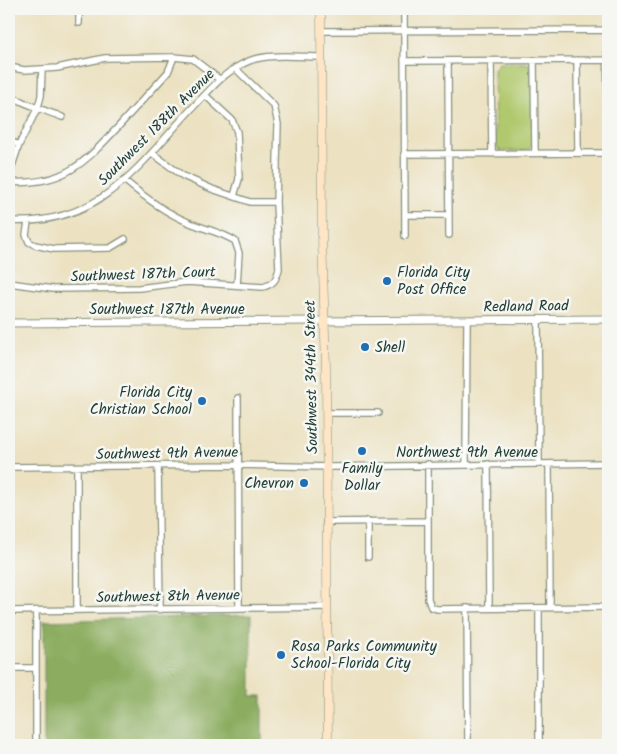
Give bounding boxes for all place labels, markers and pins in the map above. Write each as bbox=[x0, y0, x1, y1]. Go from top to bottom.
place label: Florida City Post Office bbox=[397, 261, 471, 302]
marker: Florida City Post Office bbox=[381, 275, 393, 287]
place label: Shell bbox=[375, 336, 405, 360]
marker: Shell bbox=[359, 341, 371, 353]
place label: Florida City Christian School bbox=[90, 381, 193, 422]
marker: Florida City Christian School bbox=[196, 395, 208, 407]
marker: Family Dollar bbox=[356, 445, 368, 457]
place label: Family Dollar bbox=[341, 457, 384, 498]
place label: Chevron bbox=[244, 472, 294, 496]
marker: Chevron bbox=[298, 477, 310, 489]
place label: Rosa Parks Community School-Florida City bbox=[291, 635, 438, 676]
marker: Rosa Parks Community School-Florida City bbox=[275, 649, 287, 661]

